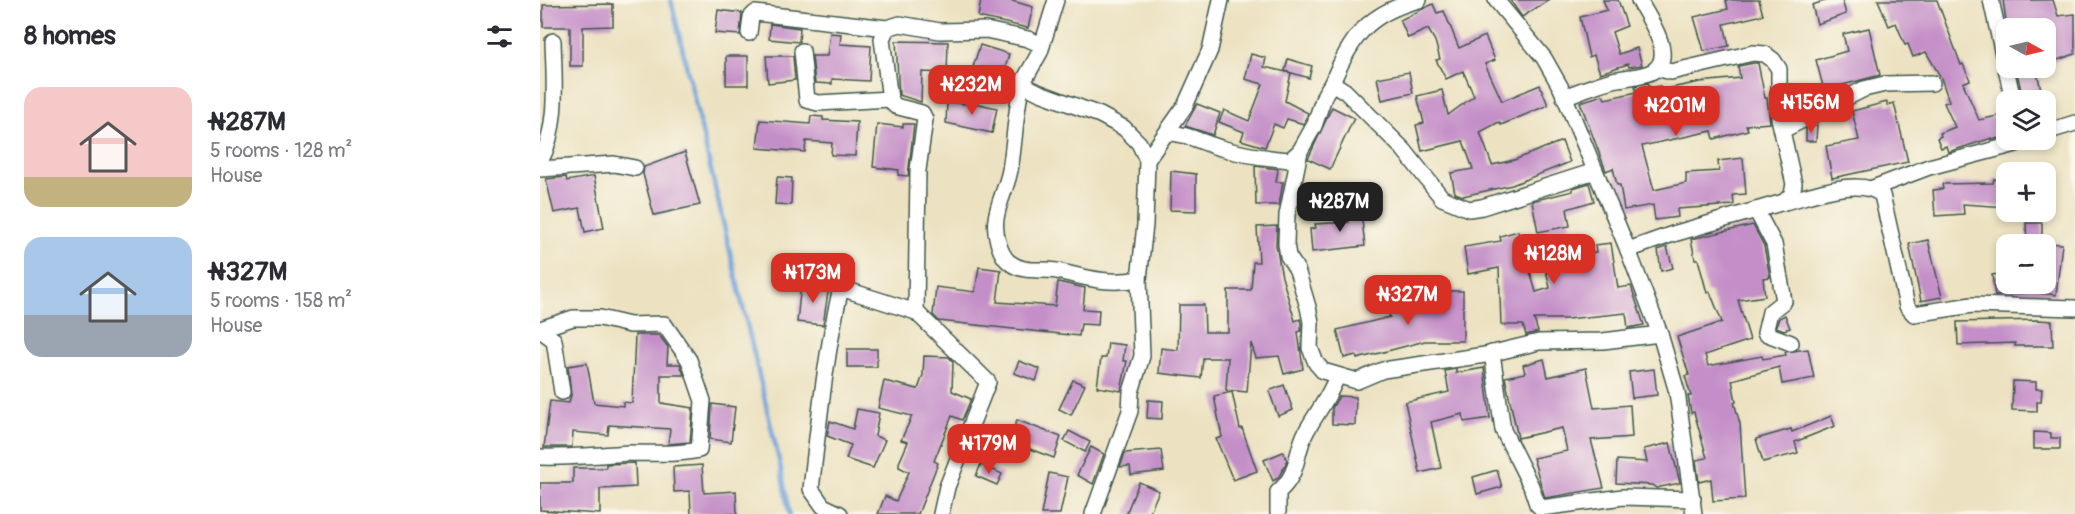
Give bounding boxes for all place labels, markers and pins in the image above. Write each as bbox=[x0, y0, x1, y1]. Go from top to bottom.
pin: ₦232M bbox=[930, 65, 1014, 116]
pin: ₦156M bbox=[1769, 83, 1853, 134]
pin: ₦201M bbox=[1634, 86, 1718, 137]
pin: ₦287M bbox=[1298, 182, 1382, 233]
pin: ₦128M bbox=[1512, 234, 1596, 285]
pin: ₦173M bbox=[771, 253, 855, 304]
pin: ₦327M bbox=[1366, 275, 1450, 326]
pin: ₦179M bbox=[947, 424, 1031, 475]

